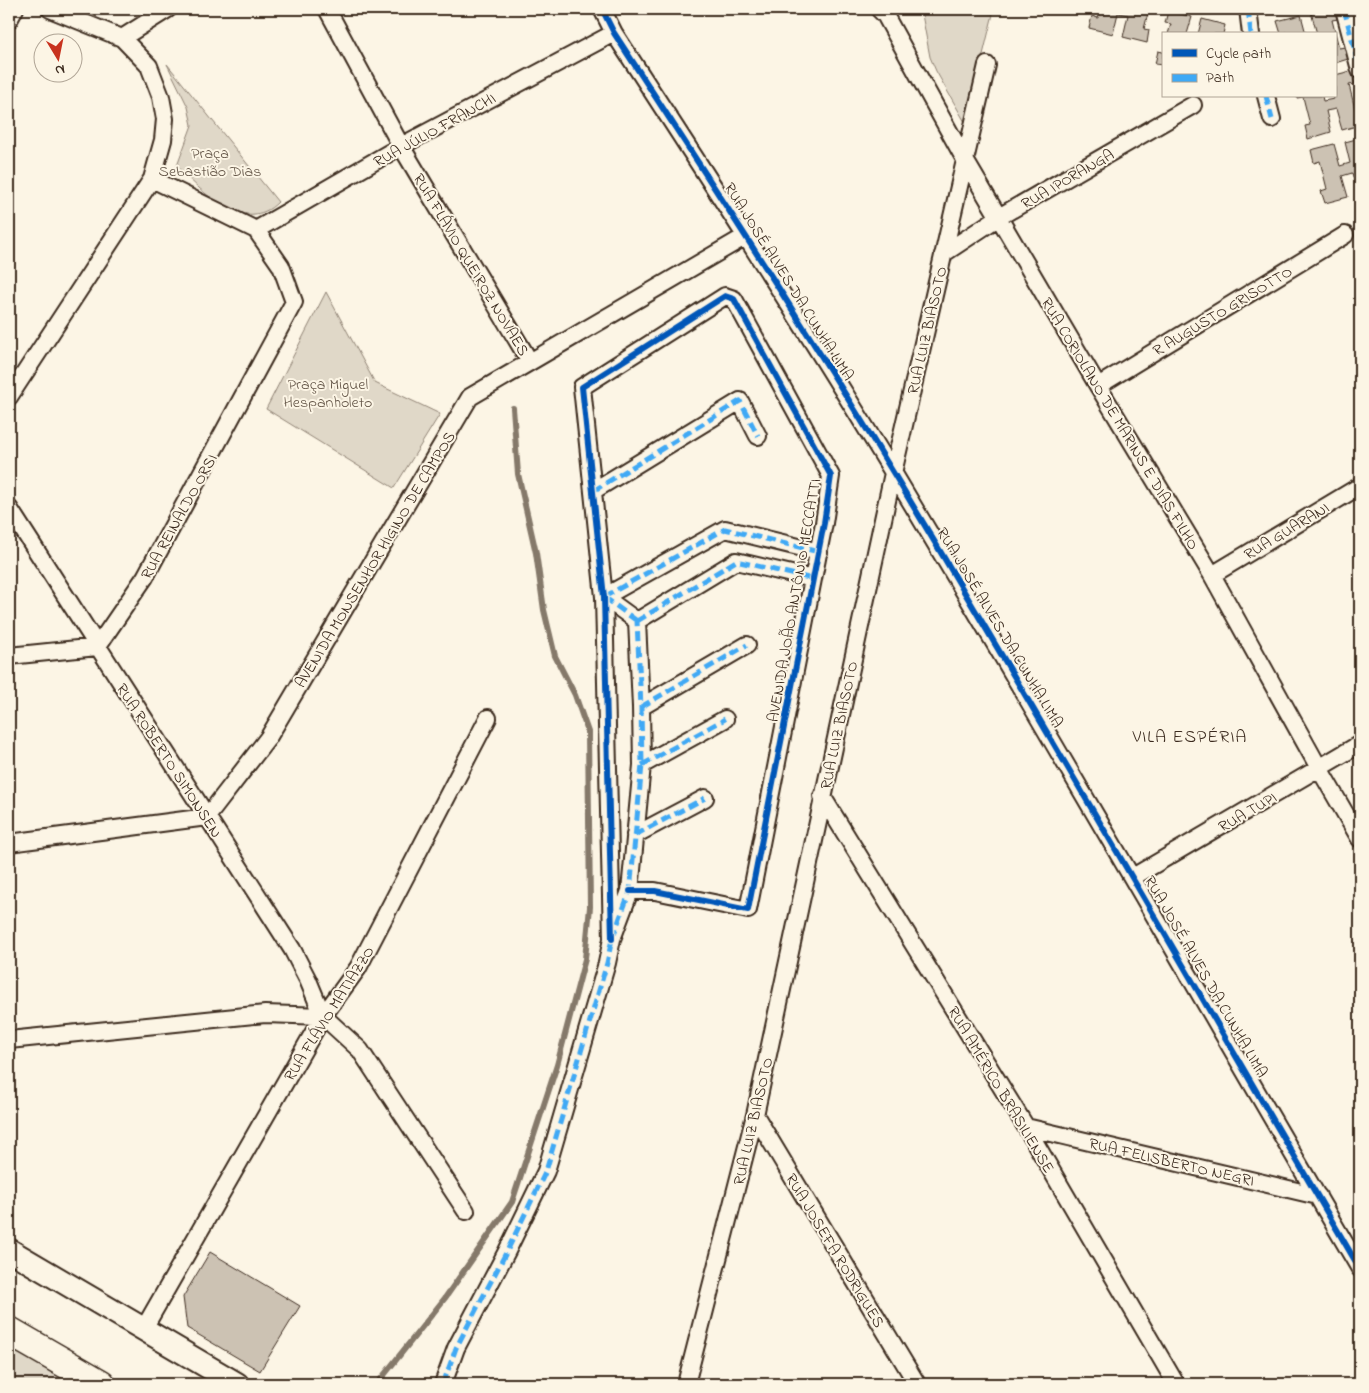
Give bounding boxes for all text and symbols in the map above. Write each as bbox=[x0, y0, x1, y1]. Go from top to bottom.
north arrow bbox=[32, 32, 82, 82]
legend bbox=[1162, 32, 1336, 98]
text: Cycle path bbox=[1206, 43, 1271, 66]
text: N bbox=[54, 58, 66, 80]
text: Path bbox=[1206, 67, 1234, 89]
street label: RUA JÚLIO FRANCHI bbox=[369, 87, 501, 174]
park label: Praça Sebastião Dias bbox=[159, 142, 261, 184]
street label: RUA IPORANGA bbox=[1017, 143, 1119, 216]
street label: RUA FLÁVIO QUEIROZ NOVAES bbox=[406, 169, 534, 361]
street label: RUA JOSÉ ALVES DA CUNHA LIMA bbox=[717, 178, 860, 386]
street label: R AUGUSTO GRISOTTO bbox=[1149, 260, 1297, 363]
street label: RUA LUIZ BIASOTO bbox=[902, 264, 954, 397]
street label: RUA CORIOLANO DE MARINS E DIAS FILHO bbox=[1034, 293, 1204, 555]
park label: Praça Miguel Hespanholeto bbox=[284, 373, 372, 415]
street label: AVENIDA MONSENHOR HIGINO DE CAMPOS bbox=[289, 427, 462, 693]
street label: RUA REINALDO ORSI bbox=[135, 450, 224, 584]
street label: AVENIDA JOÃO ANTÔNIO MECCATTI bbox=[762, 477, 828, 724]
street label: RUA GUARANI bbox=[1240, 497, 1334, 567]
street label: RUA JOSÉ ALVES DA CUNHA LIMA bbox=[930, 523, 1069, 733]
street label: RUA LUIZ BIASOTO bbox=[815, 659, 865, 792]
street label: RUA ROBERTO SIMONSEN bbox=[109, 679, 227, 843]
district label: VILA ESPÉRIA bbox=[1132, 725, 1247, 751]
street label: RUA TUPI bbox=[1214, 786, 1282, 839]
street label: RUA JOSÉ ALVES DA CUNHA LIMA bbox=[1137, 871, 1273, 1083]
street label: RUA FLÁVIO MATIAZZO bbox=[278, 942, 381, 1086]
street label: RUA AMÉRICO BRASILIENSE bbox=[941, 1002, 1060, 1178]
street label: RUA LUIZ BIASOTO bbox=[728, 1055, 780, 1188]
street label: RUA FELISBERTO NEGRI bbox=[1087, 1132, 1257, 1194]
street label: RUA JOSEFA RODRIGUES bbox=[779, 1169, 890, 1333]

